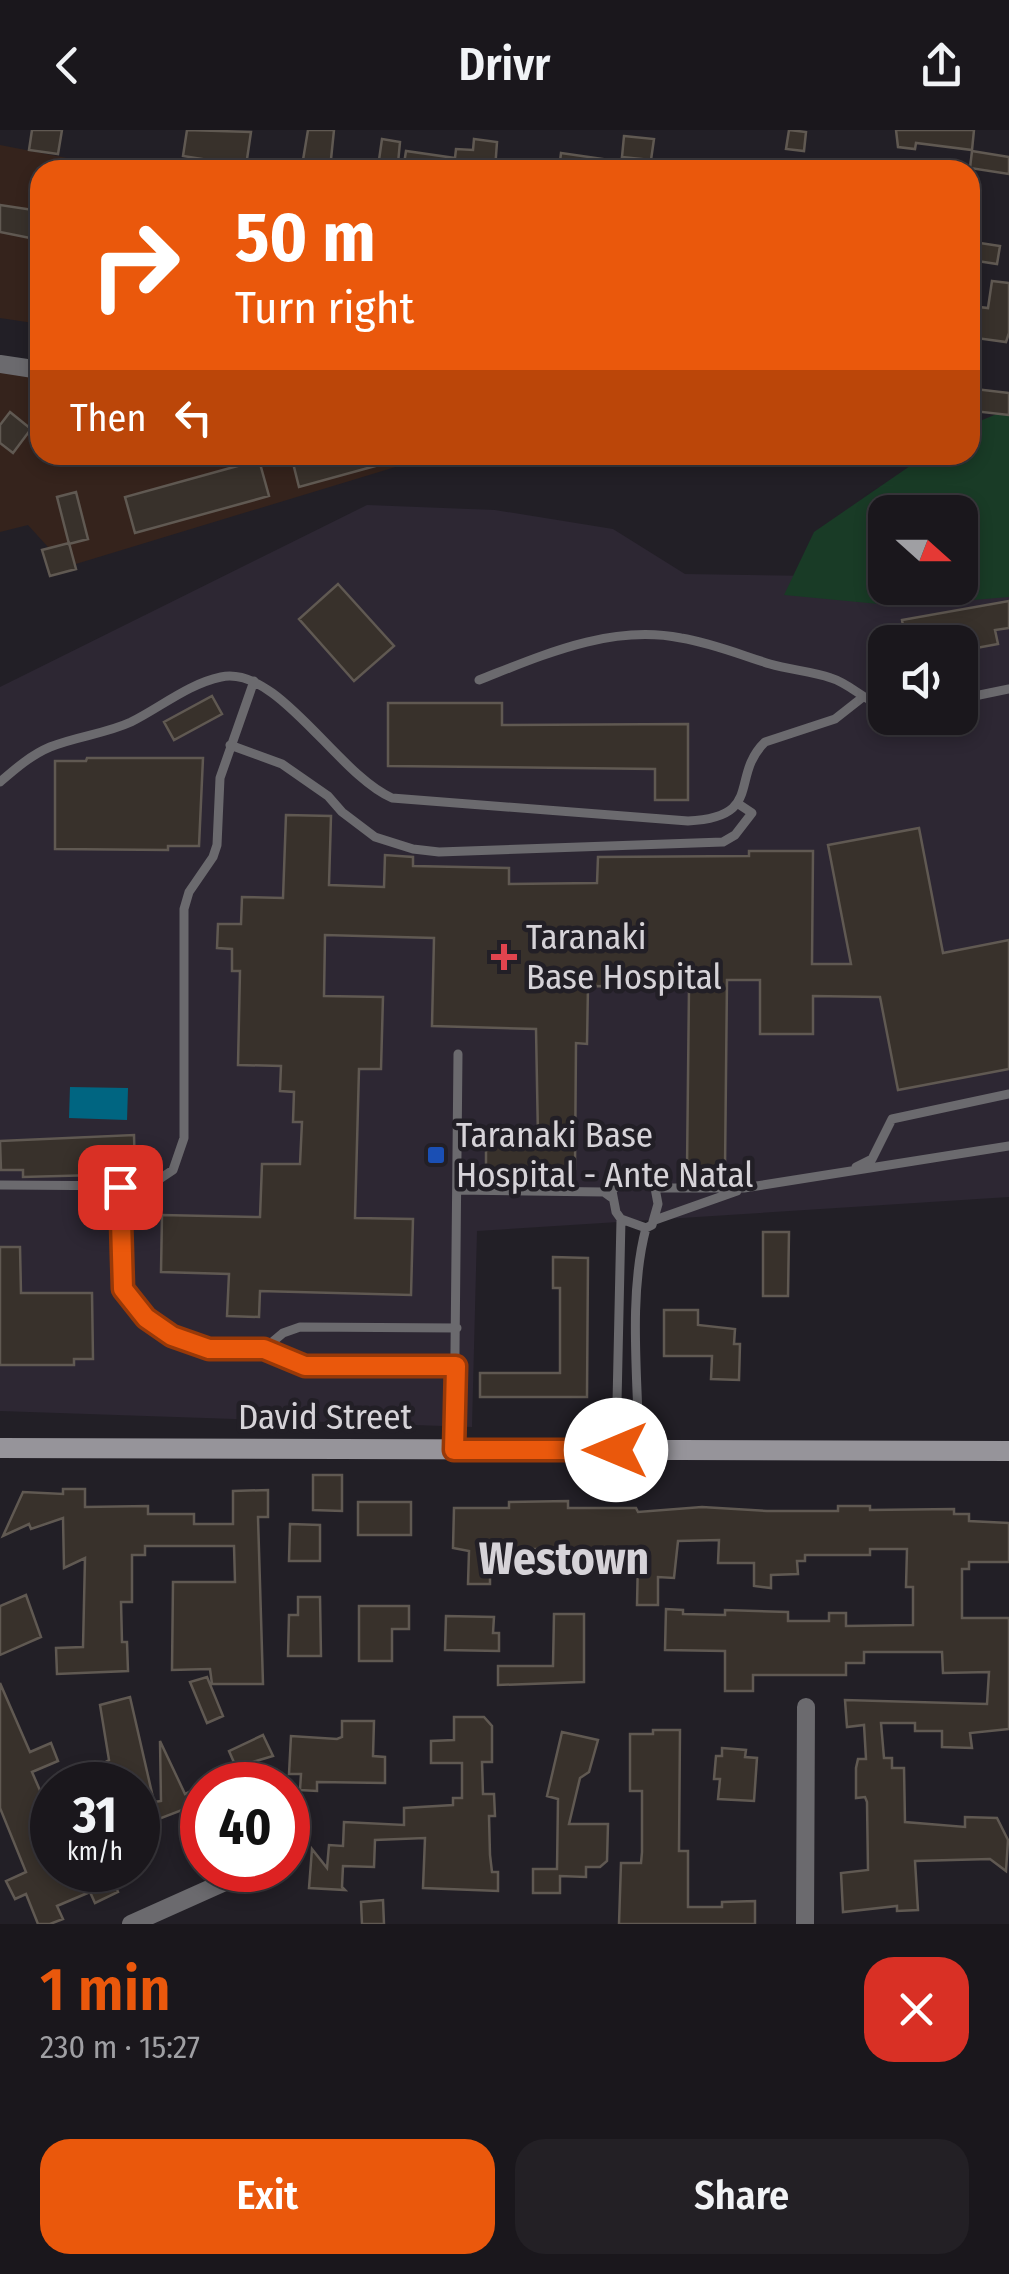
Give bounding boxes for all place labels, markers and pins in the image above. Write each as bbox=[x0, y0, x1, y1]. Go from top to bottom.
place label: Taranaki Base Hospital bbox=[526, 916, 722, 998]
marker: Taranaki Base Hospital bbox=[491, 944, 517, 970]
place label: Taranaki Base Hospital - Ante Natal bbox=[456, 1114, 754, 1196]
marker: Taranaki Base Hospital - Ante Natal bbox=[425, 1144, 447, 1166]
pin bbox=[78, 1145, 163, 1230]

